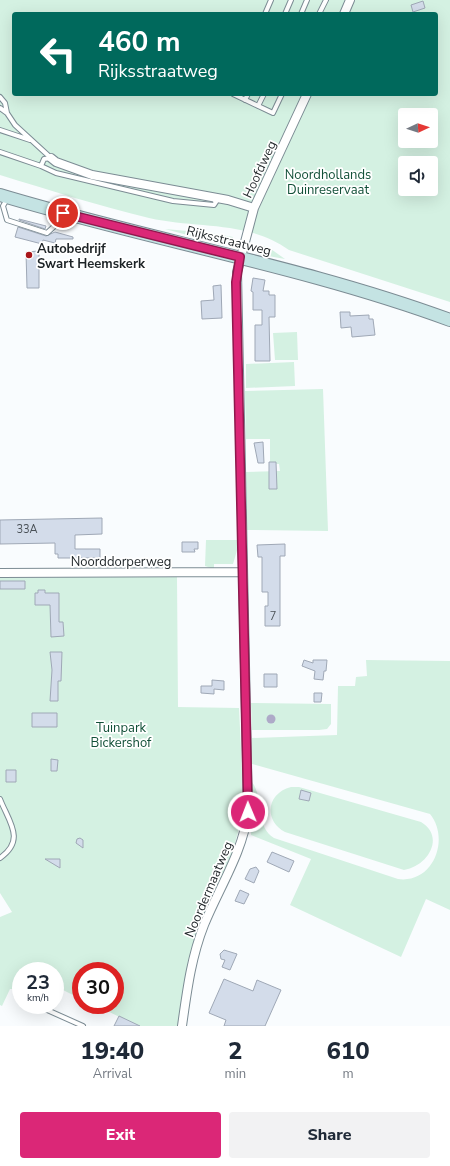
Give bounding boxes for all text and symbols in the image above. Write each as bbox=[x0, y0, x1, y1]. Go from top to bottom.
text: 460 m bbox=[98, 23, 181, 61]
icon: left bbox=[32, 28, 84, 80]
text: Rijksstraatweg bbox=[98, 59, 218, 83]
north arrow bbox=[398, 108, 438, 148]
map controls bbox=[398, 108, 438, 196]
street label: Hoofdweg bbox=[239, 138, 281, 201]
button: sound bbox=[398, 156, 438, 196]
park label: Noordhollands Duinreservaat bbox=[285, 166, 371, 199]
pin bbox=[46, 196, 80, 230]
icon: arrive bbox=[52, 202, 74, 224]
street label: Rijksstraatweg bbox=[185, 222, 273, 260]
place label: Autobedrijf Swart Heemskerk bbox=[37, 240, 146, 273]
marker: Autobedrijf Swart Heemskerk bbox=[24, 250, 34, 260]
house number: 33A bbox=[16, 522, 38, 537]
street label: Noorddorperweg bbox=[71, 553, 171, 571]
house number: 7 bbox=[270, 609, 276, 624]
park label: Tuinpark Bickershof bbox=[91, 719, 152, 752]
position arrow bbox=[227, 791, 269, 833]
street label: Noordermaatweg bbox=[181, 839, 237, 940]
speed limit sign: 30 bbox=[72, 962, 124, 1014]
text: 23 bbox=[26, 969, 50, 996]
text: km/h bbox=[27, 991, 49, 1005]
text: 19:40 bbox=[80, 1035, 144, 1067]
text: 2 bbox=[228, 1035, 243, 1067]
text: 610 bbox=[326, 1035, 370, 1067]
text: Arrival bbox=[93, 1065, 132, 1083]
text: min bbox=[225, 1065, 246, 1083]
text: m bbox=[342, 1065, 354, 1083]
button: Exit bbox=[20, 1112, 221, 1158]
button: Share bbox=[229, 1112, 430, 1158]

